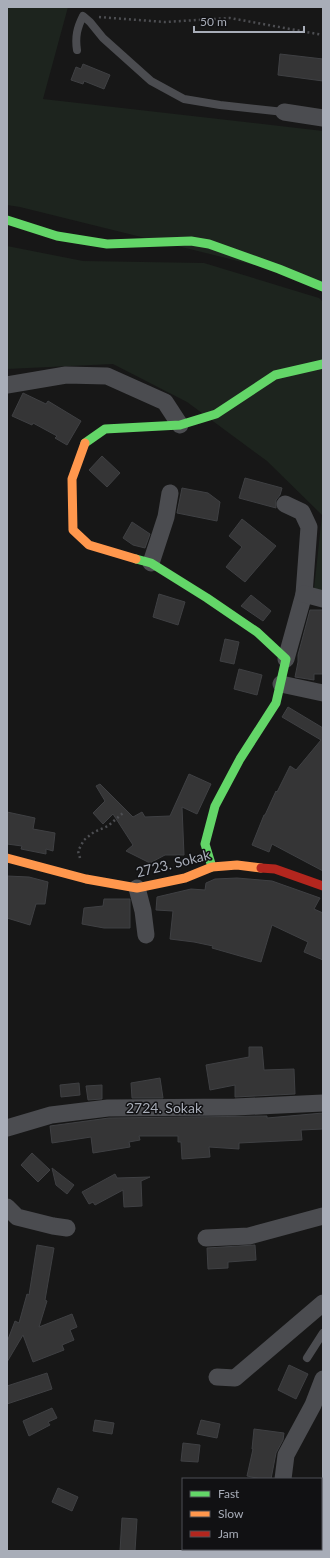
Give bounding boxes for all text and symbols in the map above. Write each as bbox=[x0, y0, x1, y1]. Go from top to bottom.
scale bar bbox=[194, 8, 304, 34]
text: 50 m bbox=[200, 14, 227, 29]
street label: 2723. Sokak bbox=[134, 845, 213, 880]
street label: 2724. Sokak bbox=[126, 1099, 203, 1116]
legend bbox=[182, 1478, 322, 1550]
text: Fast bbox=[218, 1486, 240, 1501]
text: Slow bbox=[218, 1506, 244, 1521]
text: Jam bbox=[218, 1526, 239, 1541]

